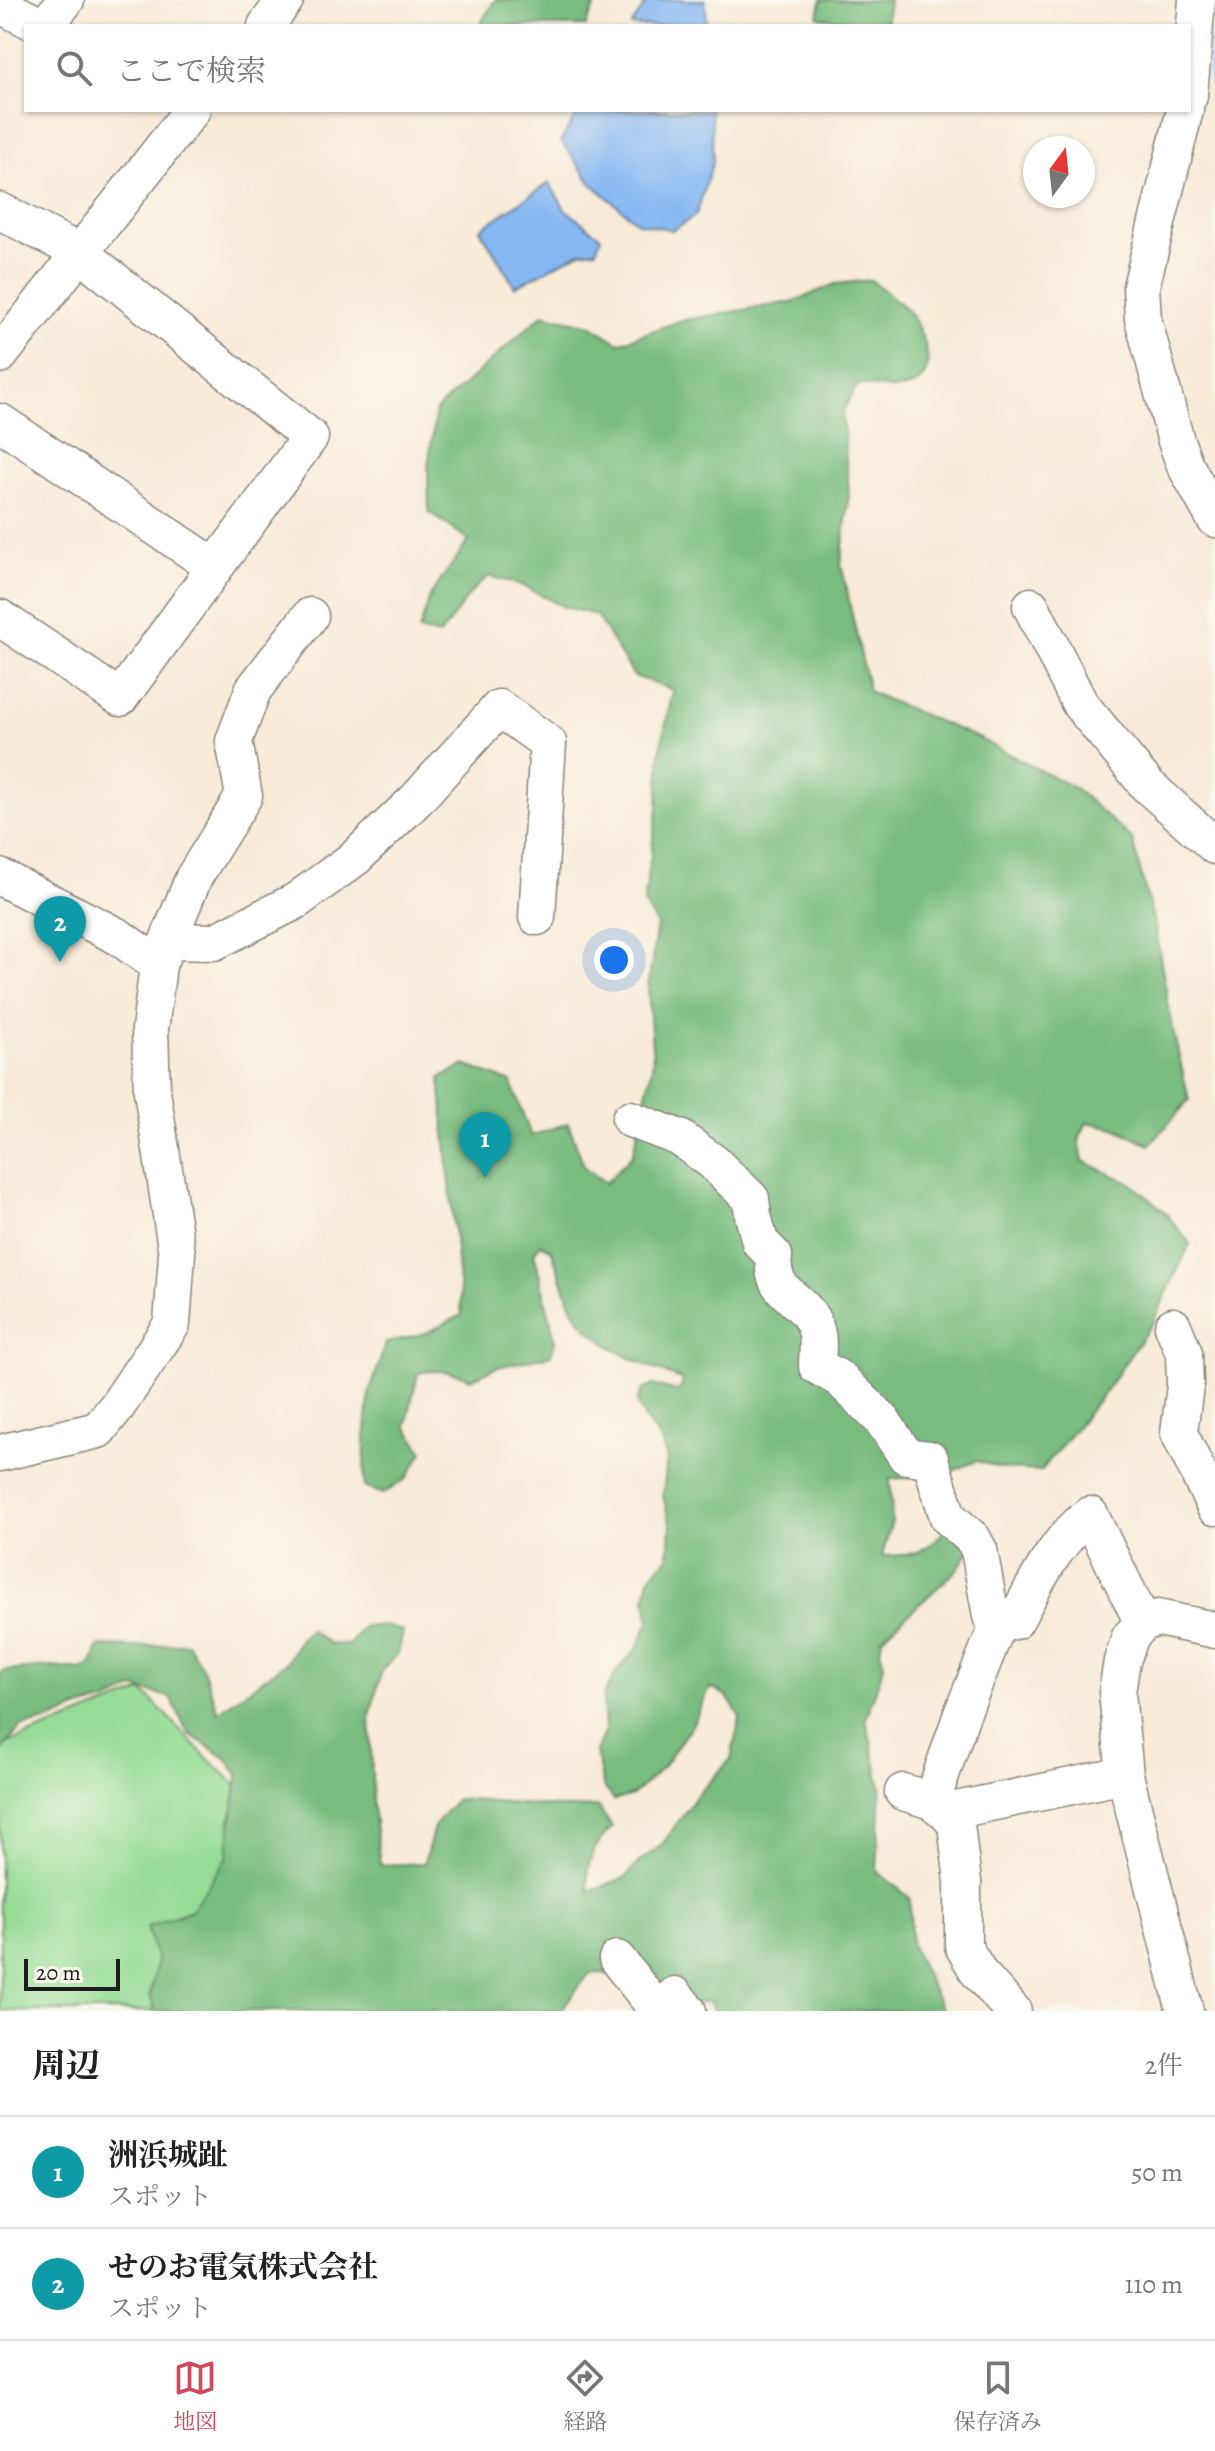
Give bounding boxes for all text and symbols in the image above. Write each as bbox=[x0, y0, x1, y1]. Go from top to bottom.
search box bbox=[24, 24, 1191, 112]
icon: search bbox=[52, 46, 96, 90]
text: ここで検索 bbox=[116, 51, 266, 91]
north arrow bbox=[1023, 136, 1095, 208]
pin: 2 bbox=[34, 896, 86, 962]
your location bbox=[594, 940, 634, 980]
pin: 1 bbox=[459, 1112, 511, 1178]
scale bar bbox=[24, 1955, 120, 1991]
text: 20 m bbox=[36, 1958, 81, 1988]
text: 周辺 bbox=[32, 2042, 100, 2089]
text: 2件 bbox=[1145, 2048, 1183, 2083]
text: 洲浜城趾 bbox=[108, 2135, 228, 2175]
text: 1 bbox=[53, 2155, 63, 2190]
text: 50 m bbox=[1131, 2155, 1183, 2190]
text: スポット bbox=[108, 2179, 212, 2214]
text: せのお電気株式会社 bbox=[108, 2247, 378, 2287]
text: 2 bbox=[52, 2267, 64, 2302]
text: 110 m bbox=[1125, 2267, 1183, 2302]
text: スポット bbox=[108, 2291, 212, 2326]
tab: 地図 bbox=[173, 2356, 217, 2437]
tab: 経路 bbox=[563, 2356, 608, 2437]
tab: 保存済み bbox=[954, 2356, 1042, 2437]

